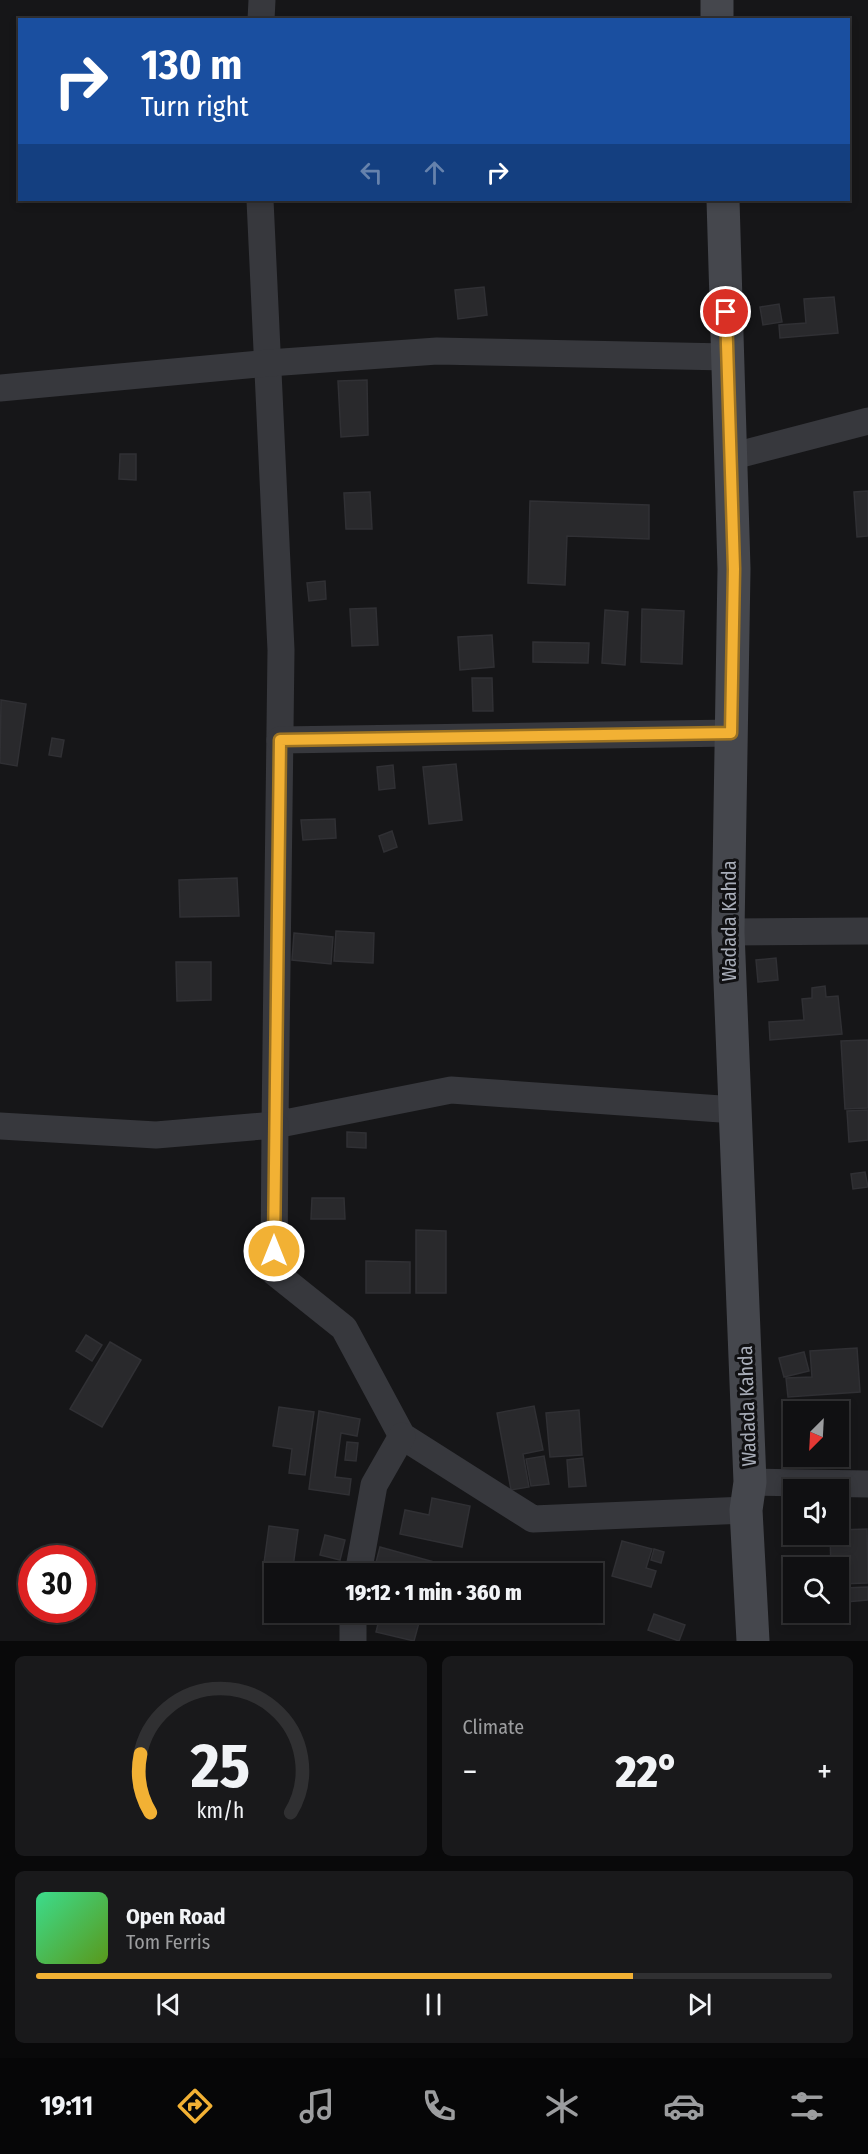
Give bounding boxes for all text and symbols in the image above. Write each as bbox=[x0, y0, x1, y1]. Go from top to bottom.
text: 130 m bbox=[141, 40, 242, 90]
icon: right bbox=[42, 42, 120, 120]
text: Turn right bbox=[141, 91, 249, 123]
icon: left bbox=[355, 156, 388, 189]
icon: ahead bbox=[418, 156, 451, 189]
icon: right bbox=[481, 156, 514, 189]
pin bbox=[700, 286, 751, 337]
icon: arrive bbox=[709, 295, 742, 328]
street label: Wadada Kahda bbox=[717, 860, 741, 982]
position arrow bbox=[242, 1219, 306, 1283]
street label: Wadada Kahda bbox=[733, 1345, 761, 1467]
north arrow bbox=[783, 1401, 849, 1467]
map controls bbox=[783, 1401, 849, 1623]
button: sound bbox=[783, 1479, 849, 1545]
speed limit sign: 30 bbox=[18, 1545, 96, 1623]
button: search bbox=[783, 1557, 849, 1623]
text: 19:12 · 1 min · 360 m bbox=[345, 1579, 522, 1606]
text: Climate bbox=[463, 1715, 524, 1739]
text: 25 bbox=[190, 1729, 251, 1804]
text: 22° bbox=[616, 1745, 679, 1799]
text: − bbox=[463, 1752, 477, 1792]
text: + bbox=[817, 1752, 832, 1792]
text: km/h bbox=[197, 1798, 245, 1824]
text: Open Road bbox=[126, 1903, 226, 1930]
text: Tom Ferris bbox=[126, 1930, 210, 1954]
icon: previous bbox=[152, 1988, 185, 2021]
icon: pause bbox=[417, 1988, 450, 2021]
icon: next bbox=[683, 1988, 716, 2021]
icon: directions bbox=[174, 2085, 216, 2127]
icon: music bbox=[296, 2085, 338, 2127]
icon: phone bbox=[418, 2085, 460, 2127]
icon: climate bbox=[541, 2085, 583, 2127]
icon: car bbox=[663, 2085, 705, 2127]
icon: filters bbox=[786, 2085, 828, 2127]
text: 19:11 bbox=[40, 2090, 93, 2122]

